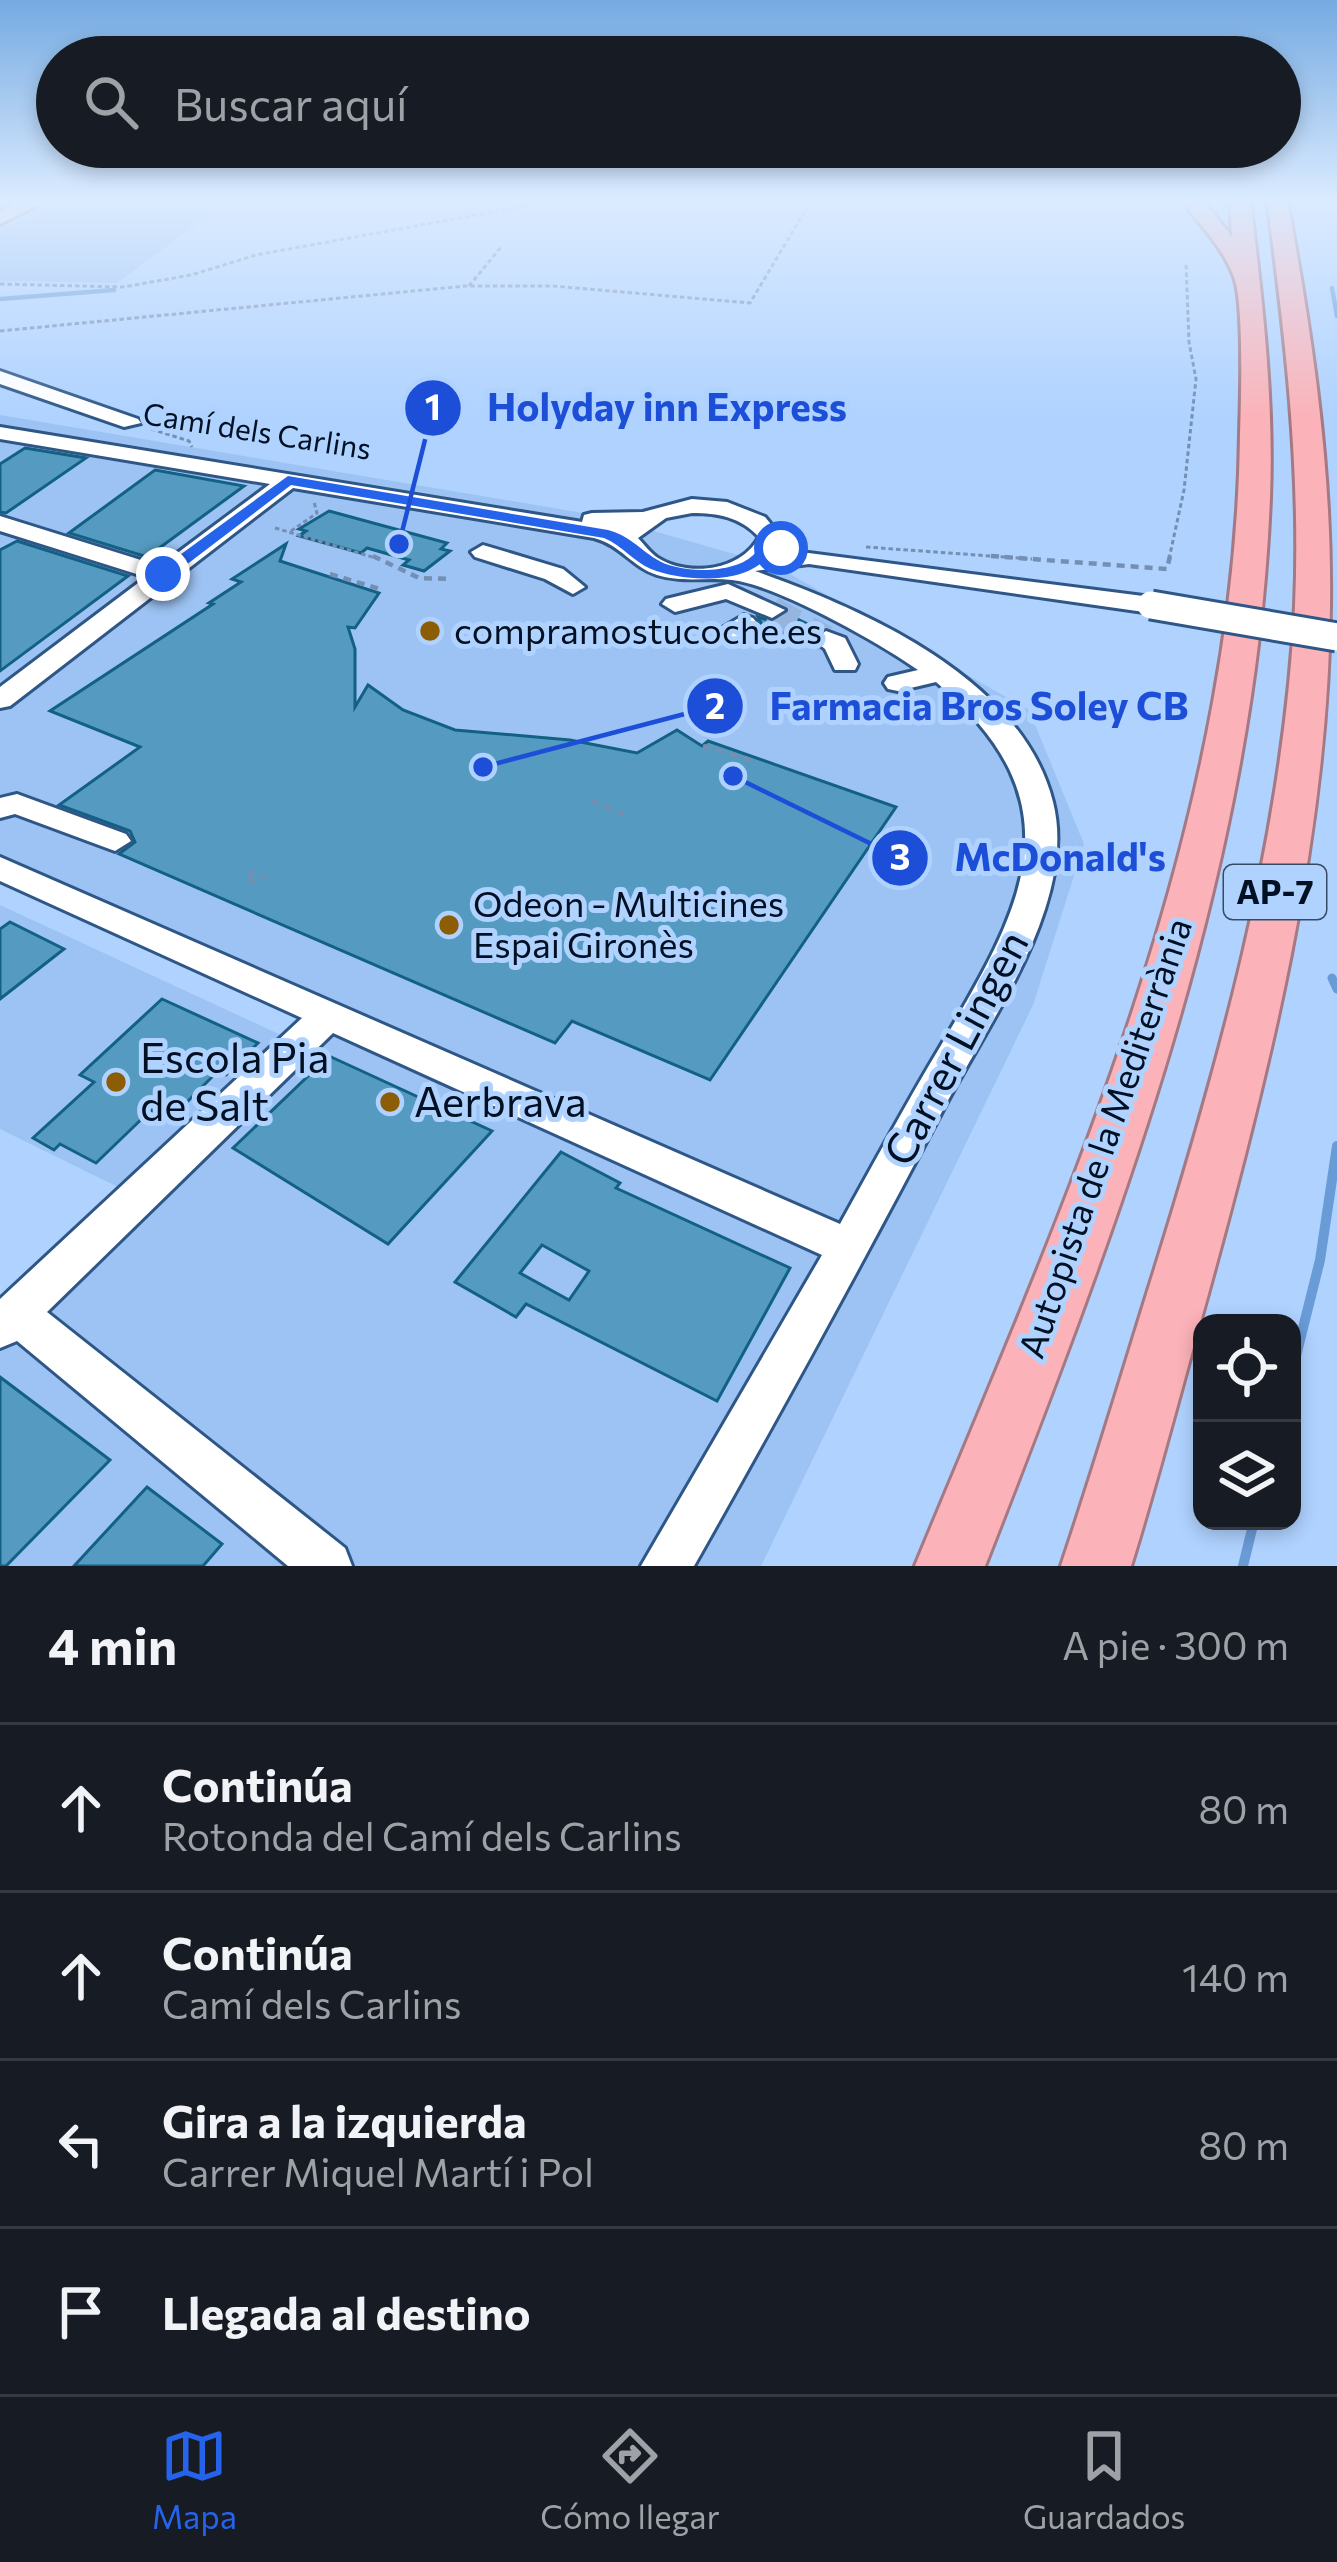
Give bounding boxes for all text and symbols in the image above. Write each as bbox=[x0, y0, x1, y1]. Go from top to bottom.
search box bbox=[36, 36, 1301, 168]
icon: search bbox=[78, 69, 144, 135]
text: Buscar aquí bbox=[174, 75, 408, 130]
callout: Holyday inn Express bbox=[403, 370, 871, 445]
text: Holyday inn Express bbox=[487, 381, 847, 429]
text: 1 bbox=[425, 383, 441, 427]
street label: Camí dels Carlins bbox=[141, 393, 374, 466]
route start bbox=[754, 521, 808, 575]
route end bbox=[136, 547, 190, 601]
place label: compramostucoche.es bbox=[454, 607, 822, 651]
marker: compramostucoche.es bbox=[417, 618, 443, 644]
callout: Farmacia Bros Soley CB bbox=[685, 669, 1213, 744]
text: Farmacia Bros Soley CB bbox=[769, 680, 1189, 728]
text: 2 bbox=[705, 682, 725, 726]
callout: McDonald's bbox=[870, 820, 1190, 895]
text: McDonald's bbox=[954, 831, 1166, 879]
text: 3 bbox=[890, 833, 910, 877]
road number: AP-7 bbox=[1224, 865, 1326, 919]
place label: Odeon - Multicines Espai Gironès bbox=[473, 880, 784, 965]
marker: Odeon - Multicines Espai Gironès bbox=[436, 912, 462, 938]
street label: Autopista de la Mediterrània bbox=[1007, 912, 1199, 1363]
street label: Carrer Lingen bbox=[871, 921, 1038, 1173]
place label: Escola Pia de Salt bbox=[140, 1030, 330, 1130]
marker: Escola Pia de Salt bbox=[103, 1069, 129, 1095]
place label: Aerbrava bbox=[414, 1074, 587, 1126]
marker: Aerbrava bbox=[377, 1089, 403, 1115]
map controls bbox=[1193, 1314, 1301, 1530]
button: locate bbox=[1193, 1314, 1301, 1422]
button: layers bbox=[1193, 1422, 1301, 1530]
text: 4 min bbox=[48, 1613, 177, 1676]
text: A pie · 300 m bbox=[1062, 1620, 1289, 1668]
text: Continúa bbox=[162, 1756, 353, 1811]
icon: ahead bbox=[48, 1775, 114, 1841]
text: 80 m bbox=[1198, 1784, 1289, 1832]
text: Rotonda del Camí dels Carlins bbox=[162, 1811, 682, 1859]
text: Continúa bbox=[162, 1924, 353, 1979]
icon: ahead bbox=[48, 1943, 114, 2009]
text: 140 m bbox=[1182, 1952, 1289, 2000]
text: Camí dels Carlins bbox=[162, 1979, 462, 2027]
text: Gira a la izquierda bbox=[162, 2092, 527, 2147]
icon: left bbox=[48, 2111, 114, 2177]
text: 80 m bbox=[1198, 2120, 1289, 2168]
text: Carrer Miquel Martí i Pol bbox=[162, 2147, 594, 2195]
icon: arrive bbox=[48, 2279, 114, 2345]
text: Llegada al destino bbox=[162, 2284, 531, 2339]
tab: Mapa bbox=[152, 2423, 237, 2536]
tab: Cómo llegar bbox=[540, 2423, 720, 2536]
tab: Guardados bbox=[1023, 2423, 1185, 2536]

